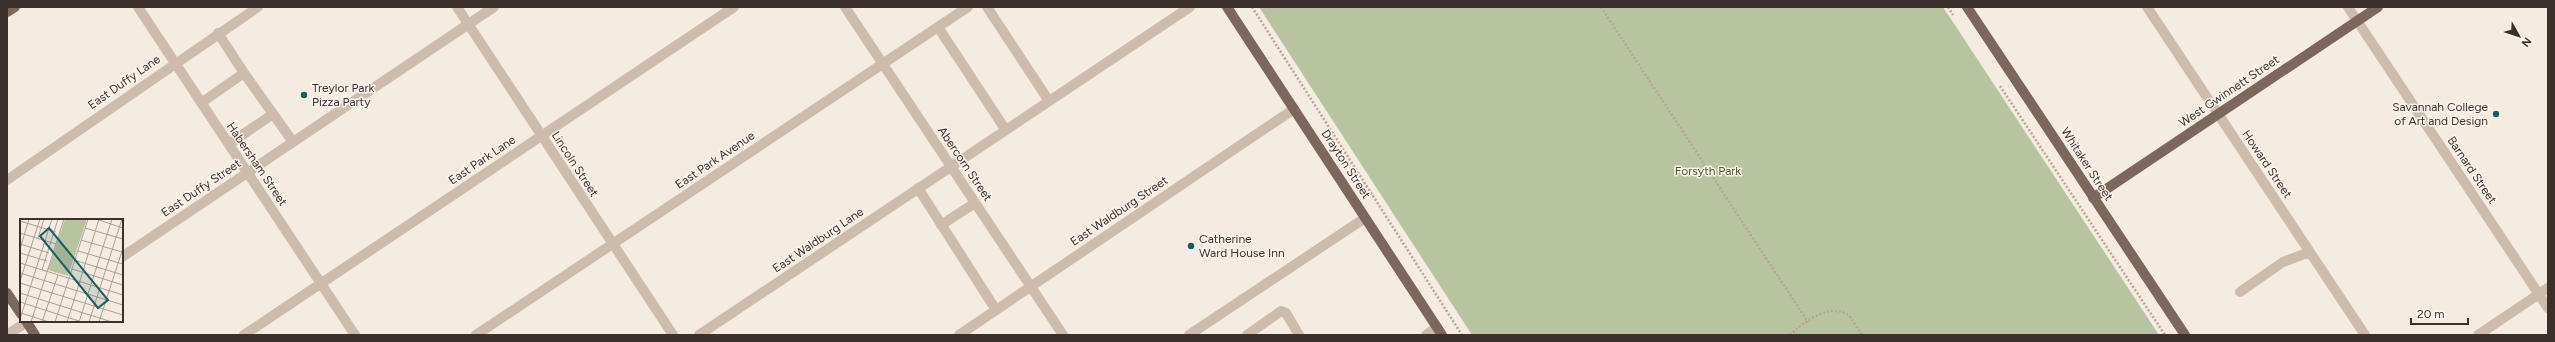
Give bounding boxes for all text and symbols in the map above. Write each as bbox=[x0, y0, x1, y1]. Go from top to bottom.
north arrow bbox=[2499, 16, 2539, 56]
text: N bbox=[2519, 35, 2534, 49]
street label: East Duffy Lane bbox=[85, 52, 163, 112]
street label: West Gwinnett Street bbox=[2176, 52, 2282, 130]
place label: Treylor Park Pizza Party bbox=[312, 81, 374, 109]
marker: Treylor Park Pizza Party bbox=[299, 90, 309, 100]
place label: Savannah College of Art and Design bbox=[2392, 100, 2488, 128]
marker: Savannah College of Art and Design bbox=[2491, 109, 2501, 119]
street label: Habersham Street bbox=[224, 119, 290, 209]
street label: Abercorn Street bbox=[935, 124, 995, 204]
street label: Whitaker Street bbox=[2058, 125, 2116, 204]
street label: Drayton Street bbox=[1319, 127, 1374, 201]
street label: Howard Street bbox=[2239, 127, 2295, 201]
street label: East Park Avenue bbox=[673, 128, 758, 192]
street label: Lincoln Street bbox=[549, 129, 602, 200]
street label: East Park Lane bbox=[446, 132, 518, 188]
street label: Barnard Street bbox=[2444, 134, 2500, 207]
street label: East Duffy Street bbox=[159, 156, 244, 220]
park label: Forsyth Park bbox=[1675, 164, 1741, 178]
street label: East Waldburg Street bbox=[1068, 173, 1171, 249]
street label: East Waldburg Lane bbox=[770, 204, 866, 276]
inset map bbox=[20, 219, 123, 322]
place label: Catherine Ward House Inn bbox=[1199, 232, 1285, 260]
marker: Catherine Ward House Inn bbox=[1186, 241, 1196, 251]
scale bar bbox=[2411, 300, 2468, 326]
text: 20 m bbox=[2417, 307, 2445, 321]

